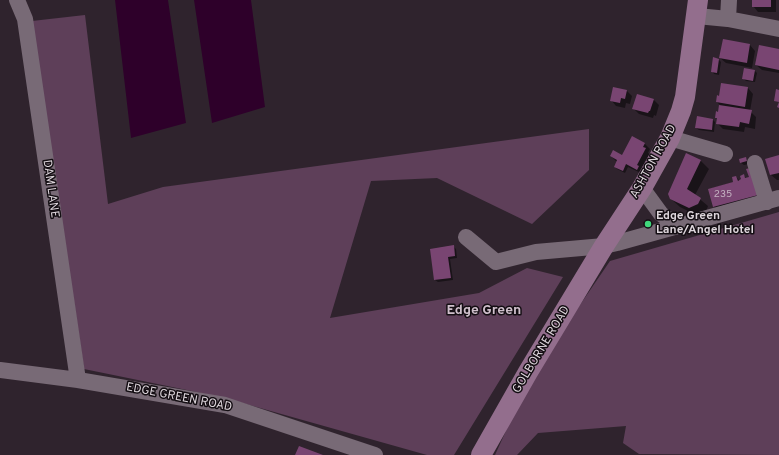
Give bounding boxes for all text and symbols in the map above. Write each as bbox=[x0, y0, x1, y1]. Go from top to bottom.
street label: ASHTON ROAD bbox=[628, 123, 680, 201]
street label: DAM LANE bbox=[39, 159, 61, 219]
house number: 235 bbox=[714, 189, 732, 201]
place label: Edge Green Lane/Angel Hotel bbox=[656, 210, 754, 238]
marker: Edge Green Lane/Angel Hotel bbox=[643, 219, 653, 229]
district label: Edge Green bbox=[447, 303, 521, 319]
street label: GOLBORNE ROAD bbox=[510, 304, 574, 396]
street label: EDGE GREEN ROAD bbox=[125, 381, 233, 415]

